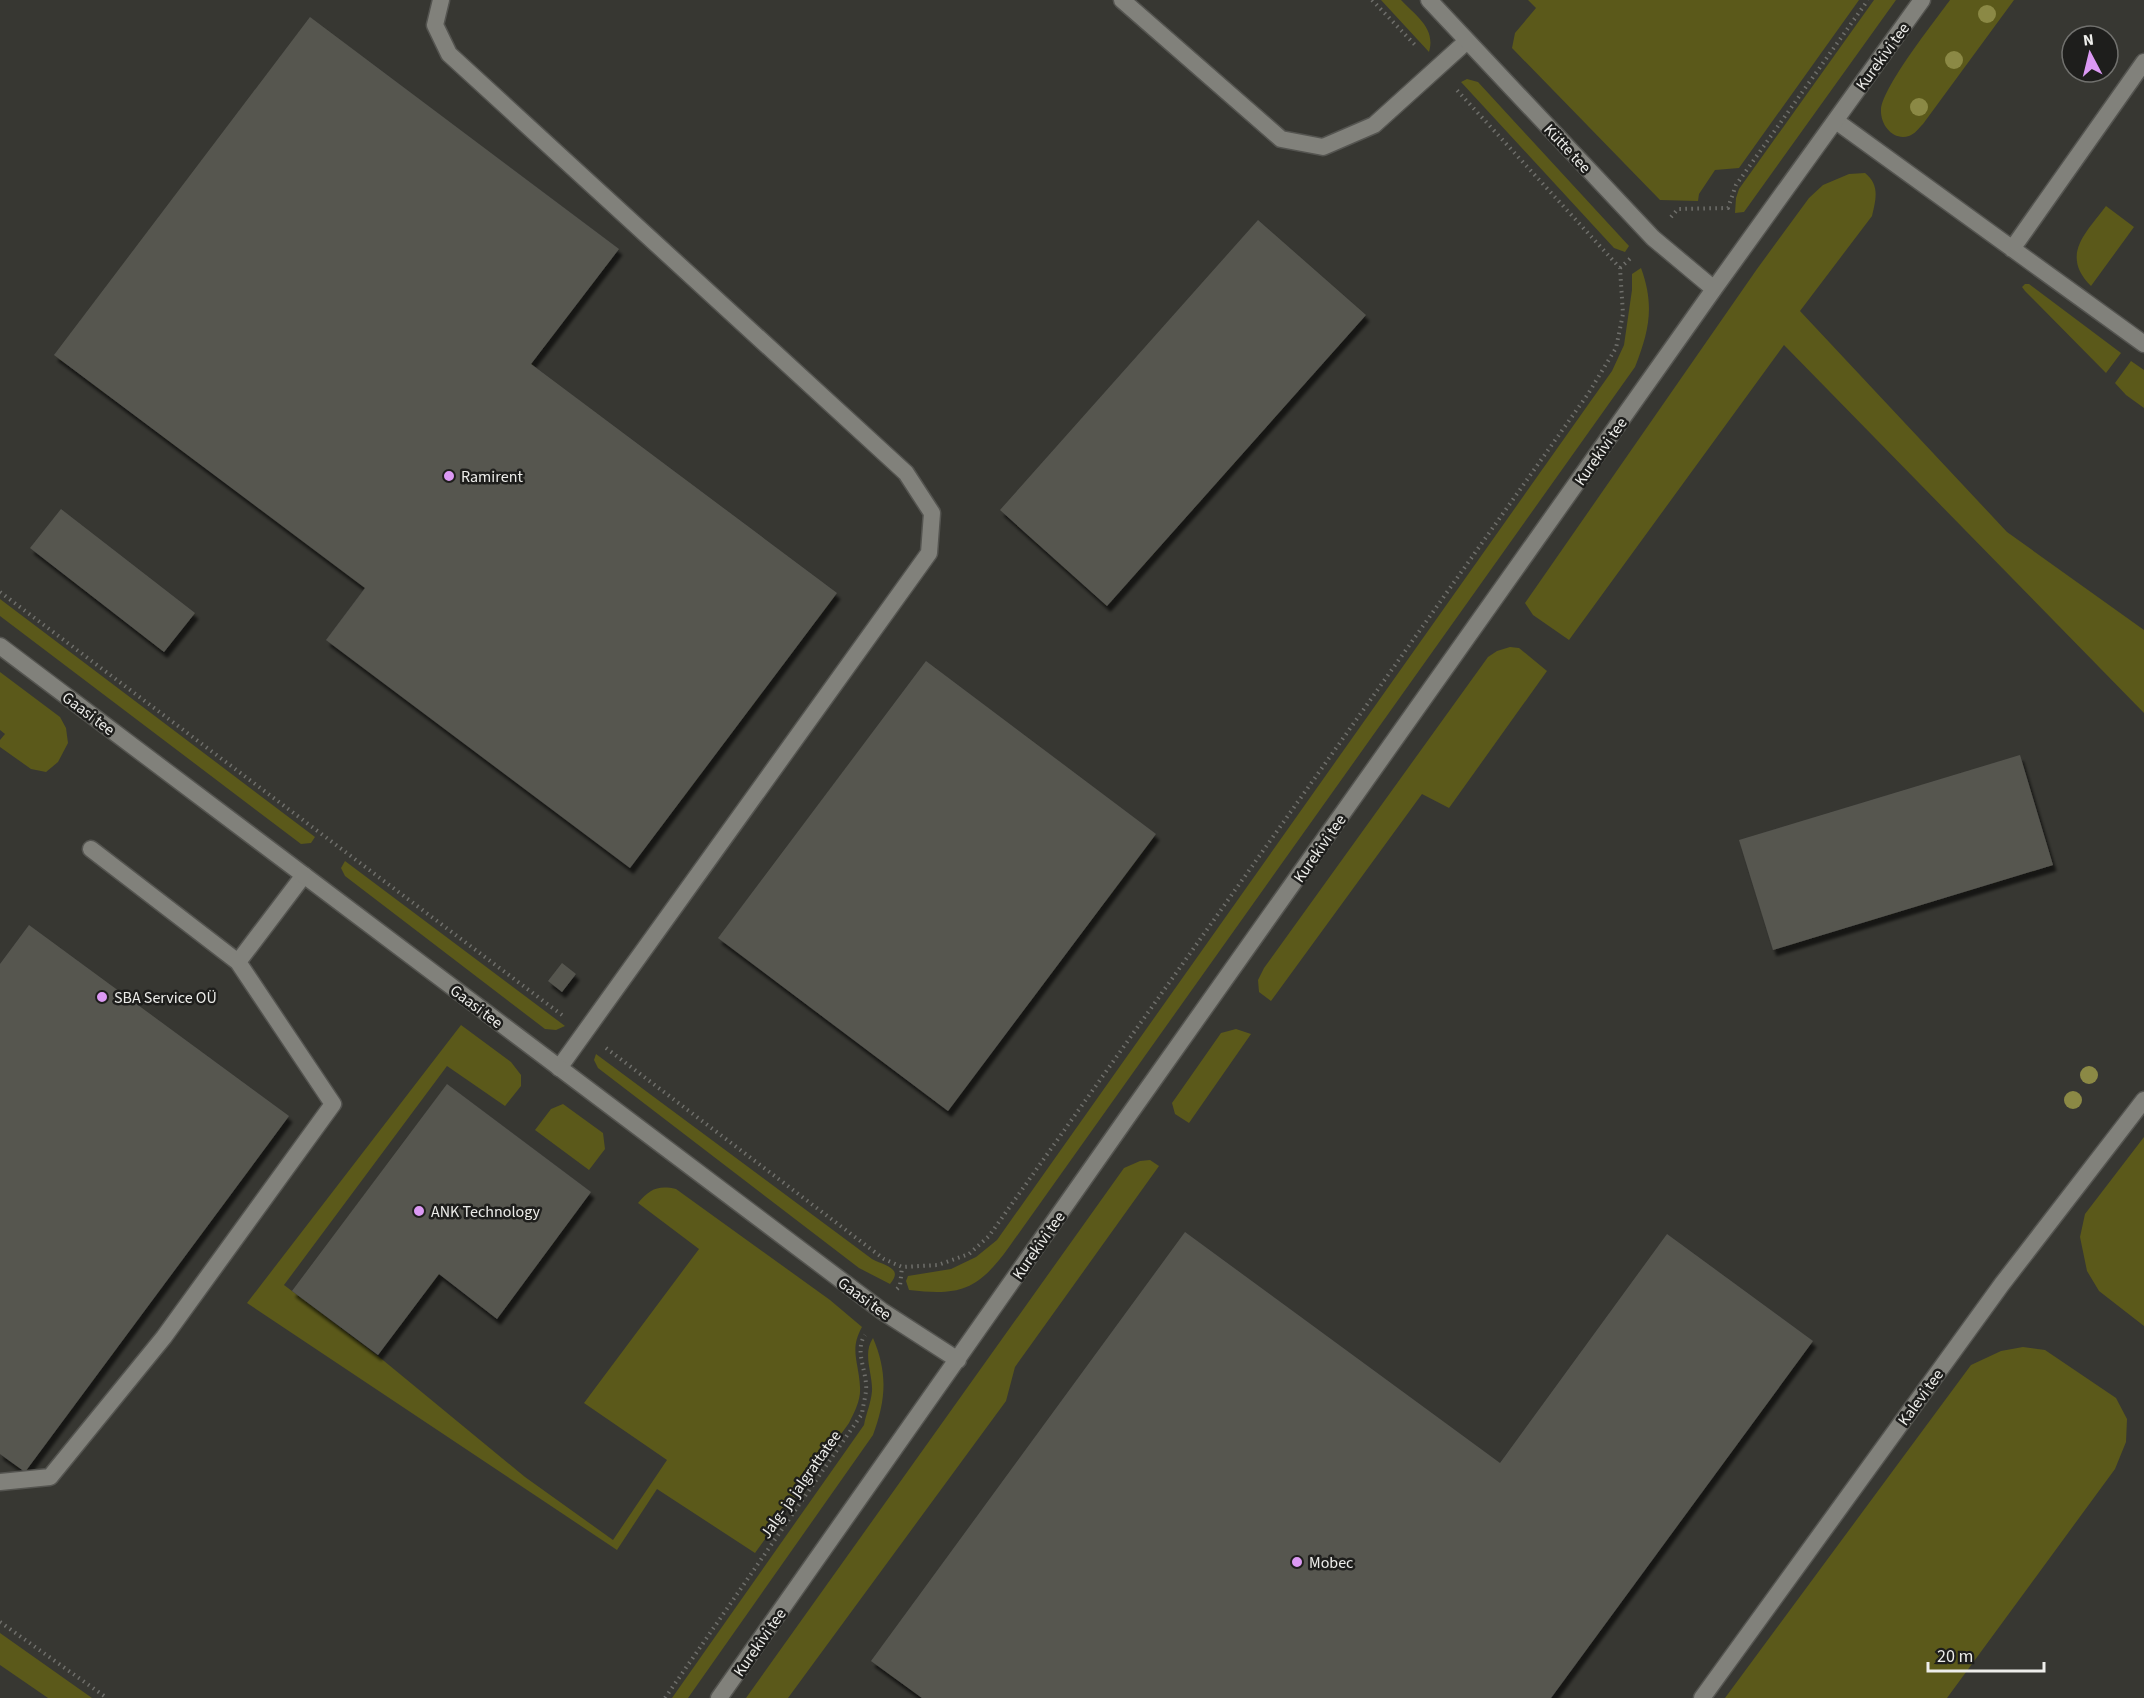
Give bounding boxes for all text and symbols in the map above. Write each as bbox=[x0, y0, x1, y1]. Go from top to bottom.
street label: Kurekivi tee bbox=[1851, 18, 1915, 95]
north arrow bbox=[2060, 24, 2120, 84]
text: N bbox=[2082, 29, 2095, 52]
street label: Kütte tee bbox=[1539, 119, 1596, 178]
street label: Kurekivi tee bbox=[1569, 413, 1632, 490]
place label: Ramirent bbox=[461, 466, 523, 488]
marker: Ramirent bbox=[442, 469, 456, 483]
street label: Gaasi tee bbox=[57, 687, 119, 741]
street label: Kurekivi tee bbox=[1288, 810, 1351, 887]
street label: Gaasi tee bbox=[445, 980, 507, 1034]
place label: SBA Service OÜ bbox=[114, 987, 217, 1009]
marker: SBA Service OÜ bbox=[95, 990, 109, 1004]
place label: ANK Technology bbox=[431, 1201, 540, 1223]
marker: ANK Technology bbox=[412, 1204, 426, 1218]
street label: Kurekivi tee bbox=[1007, 1207, 1070, 1284]
street label: Gaasi tee bbox=[833, 1272, 896, 1326]
street label: Kalevi tee bbox=[1893, 1365, 1949, 1430]
street label: Jalg- ja jalgrattatee bbox=[755, 1426, 846, 1543]
place label: Mobec bbox=[1309, 1552, 1353, 1574]
marker: Mobec bbox=[1290, 1555, 1304, 1569]
street label: Kurekivi tee bbox=[728, 1604, 791, 1681]
scale bar bbox=[1928, 1635, 2044, 1673]
text: 20 m bbox=[1937, 1644, 1973, 1669]

